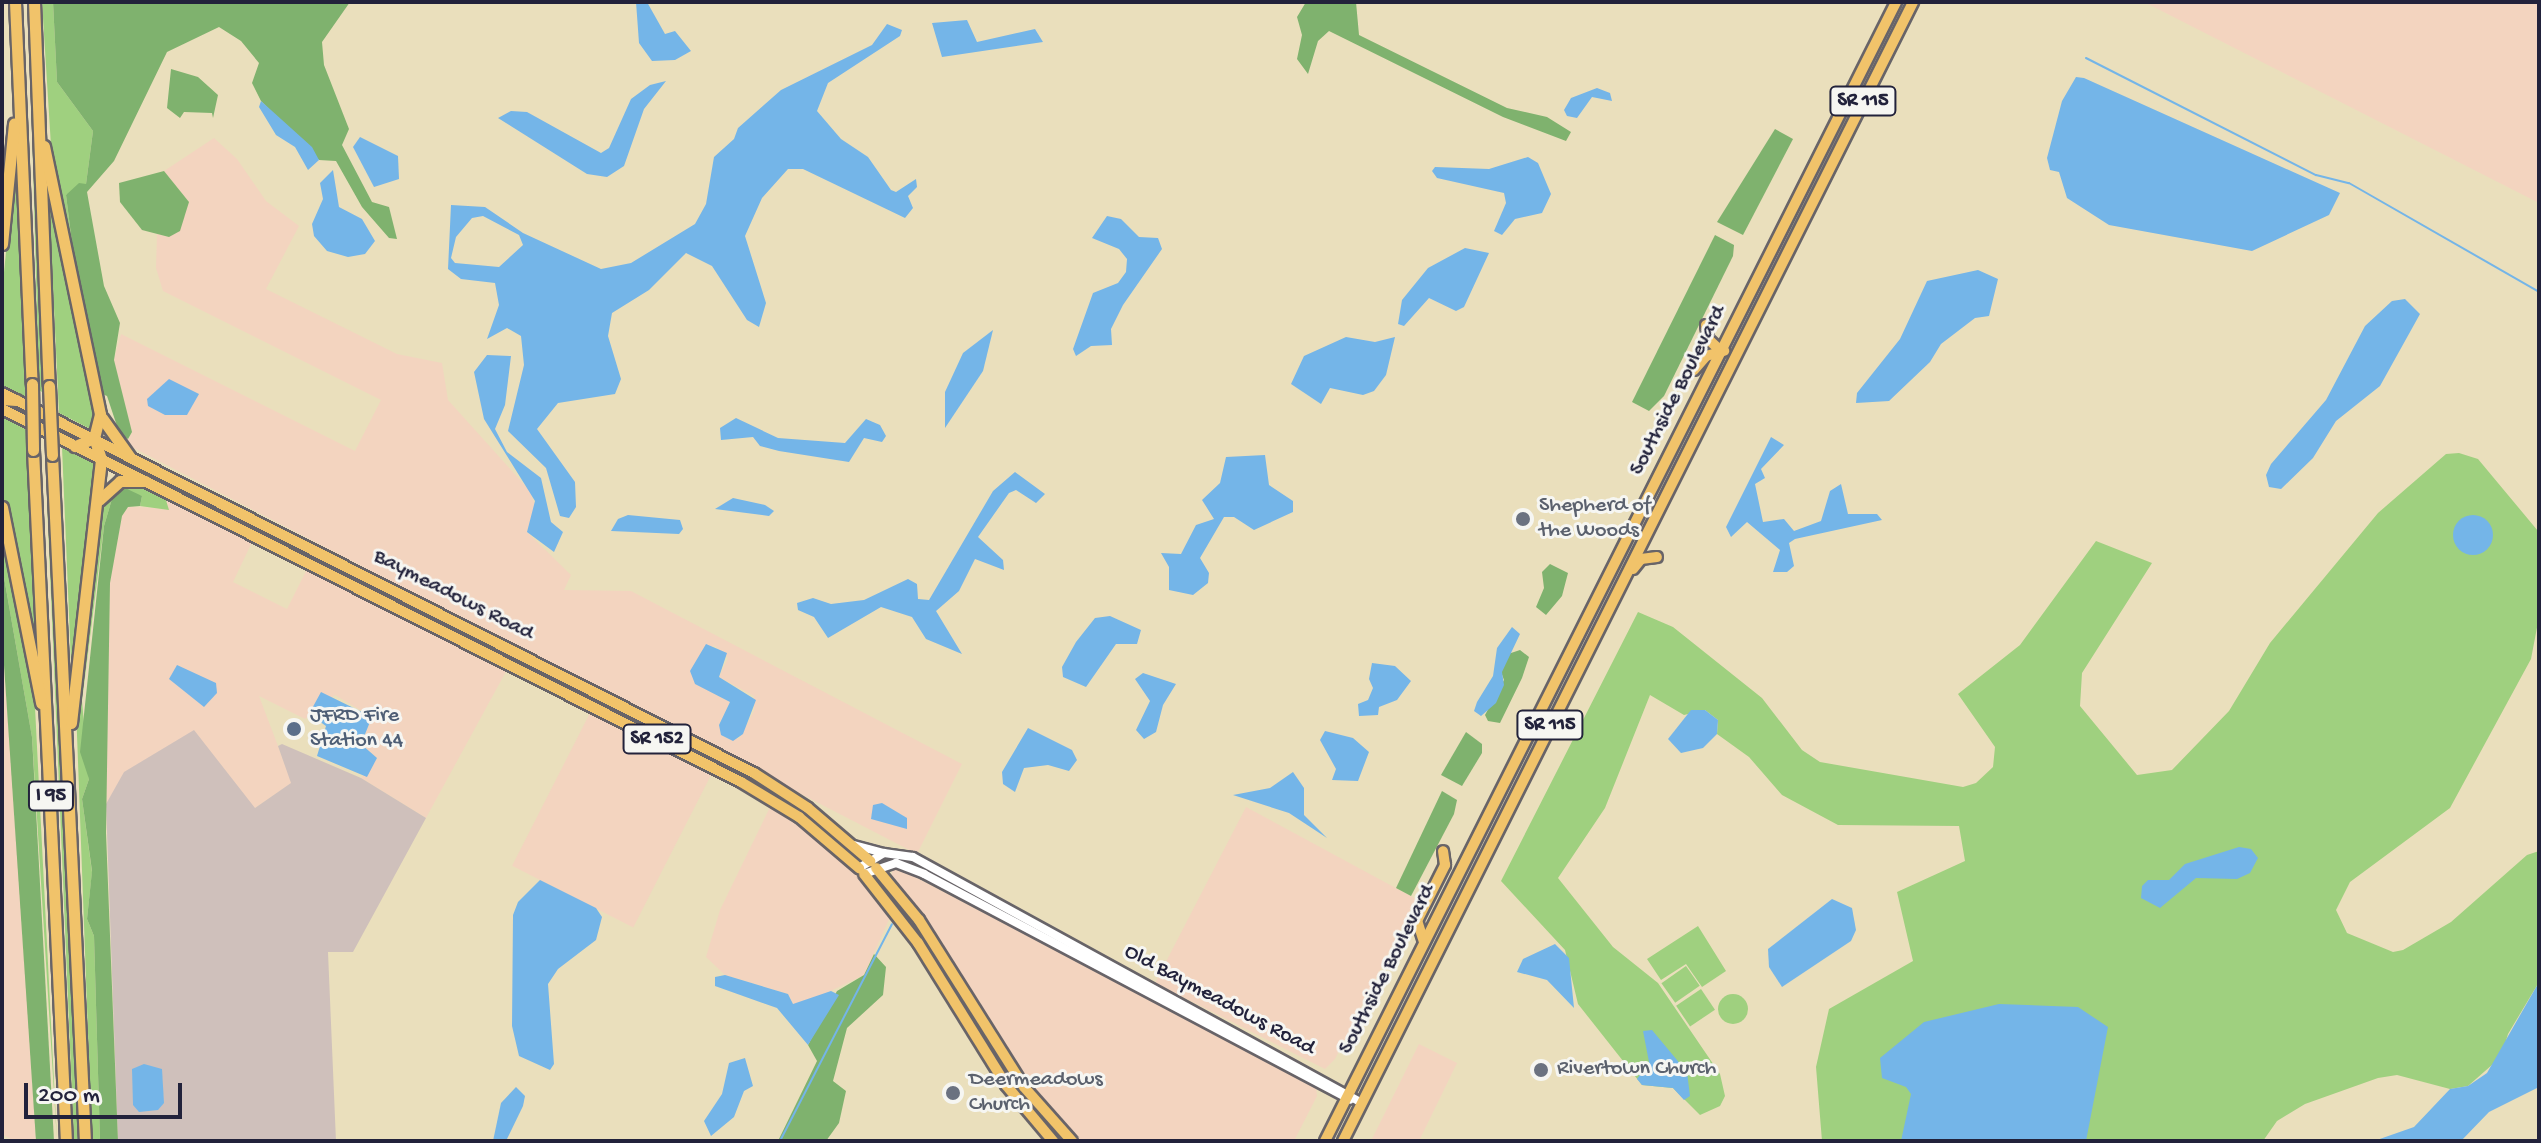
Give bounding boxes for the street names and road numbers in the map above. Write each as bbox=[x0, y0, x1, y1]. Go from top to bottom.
road number: SR 115 bbox=[1829, 85, 1897, 117]
street label: Southside Boulevard bbox=[1625, 302, 1733, 480]
street label: Baymeadows Road bbox=[369, 544, 537, 648]
road number: SR 115 bbox=[1516, 709, 1584, 741]
road number: SR 152 bbox=[621, 723, 693, 755]
road number: I 95 bbox=[27, 780, 75, 812]
street label: Southside Boulevard bbox=[1334, 881, 1442, 1059]
street label: Old Baymeadows Road bbox=[1119, 939, 1319, 1063]

